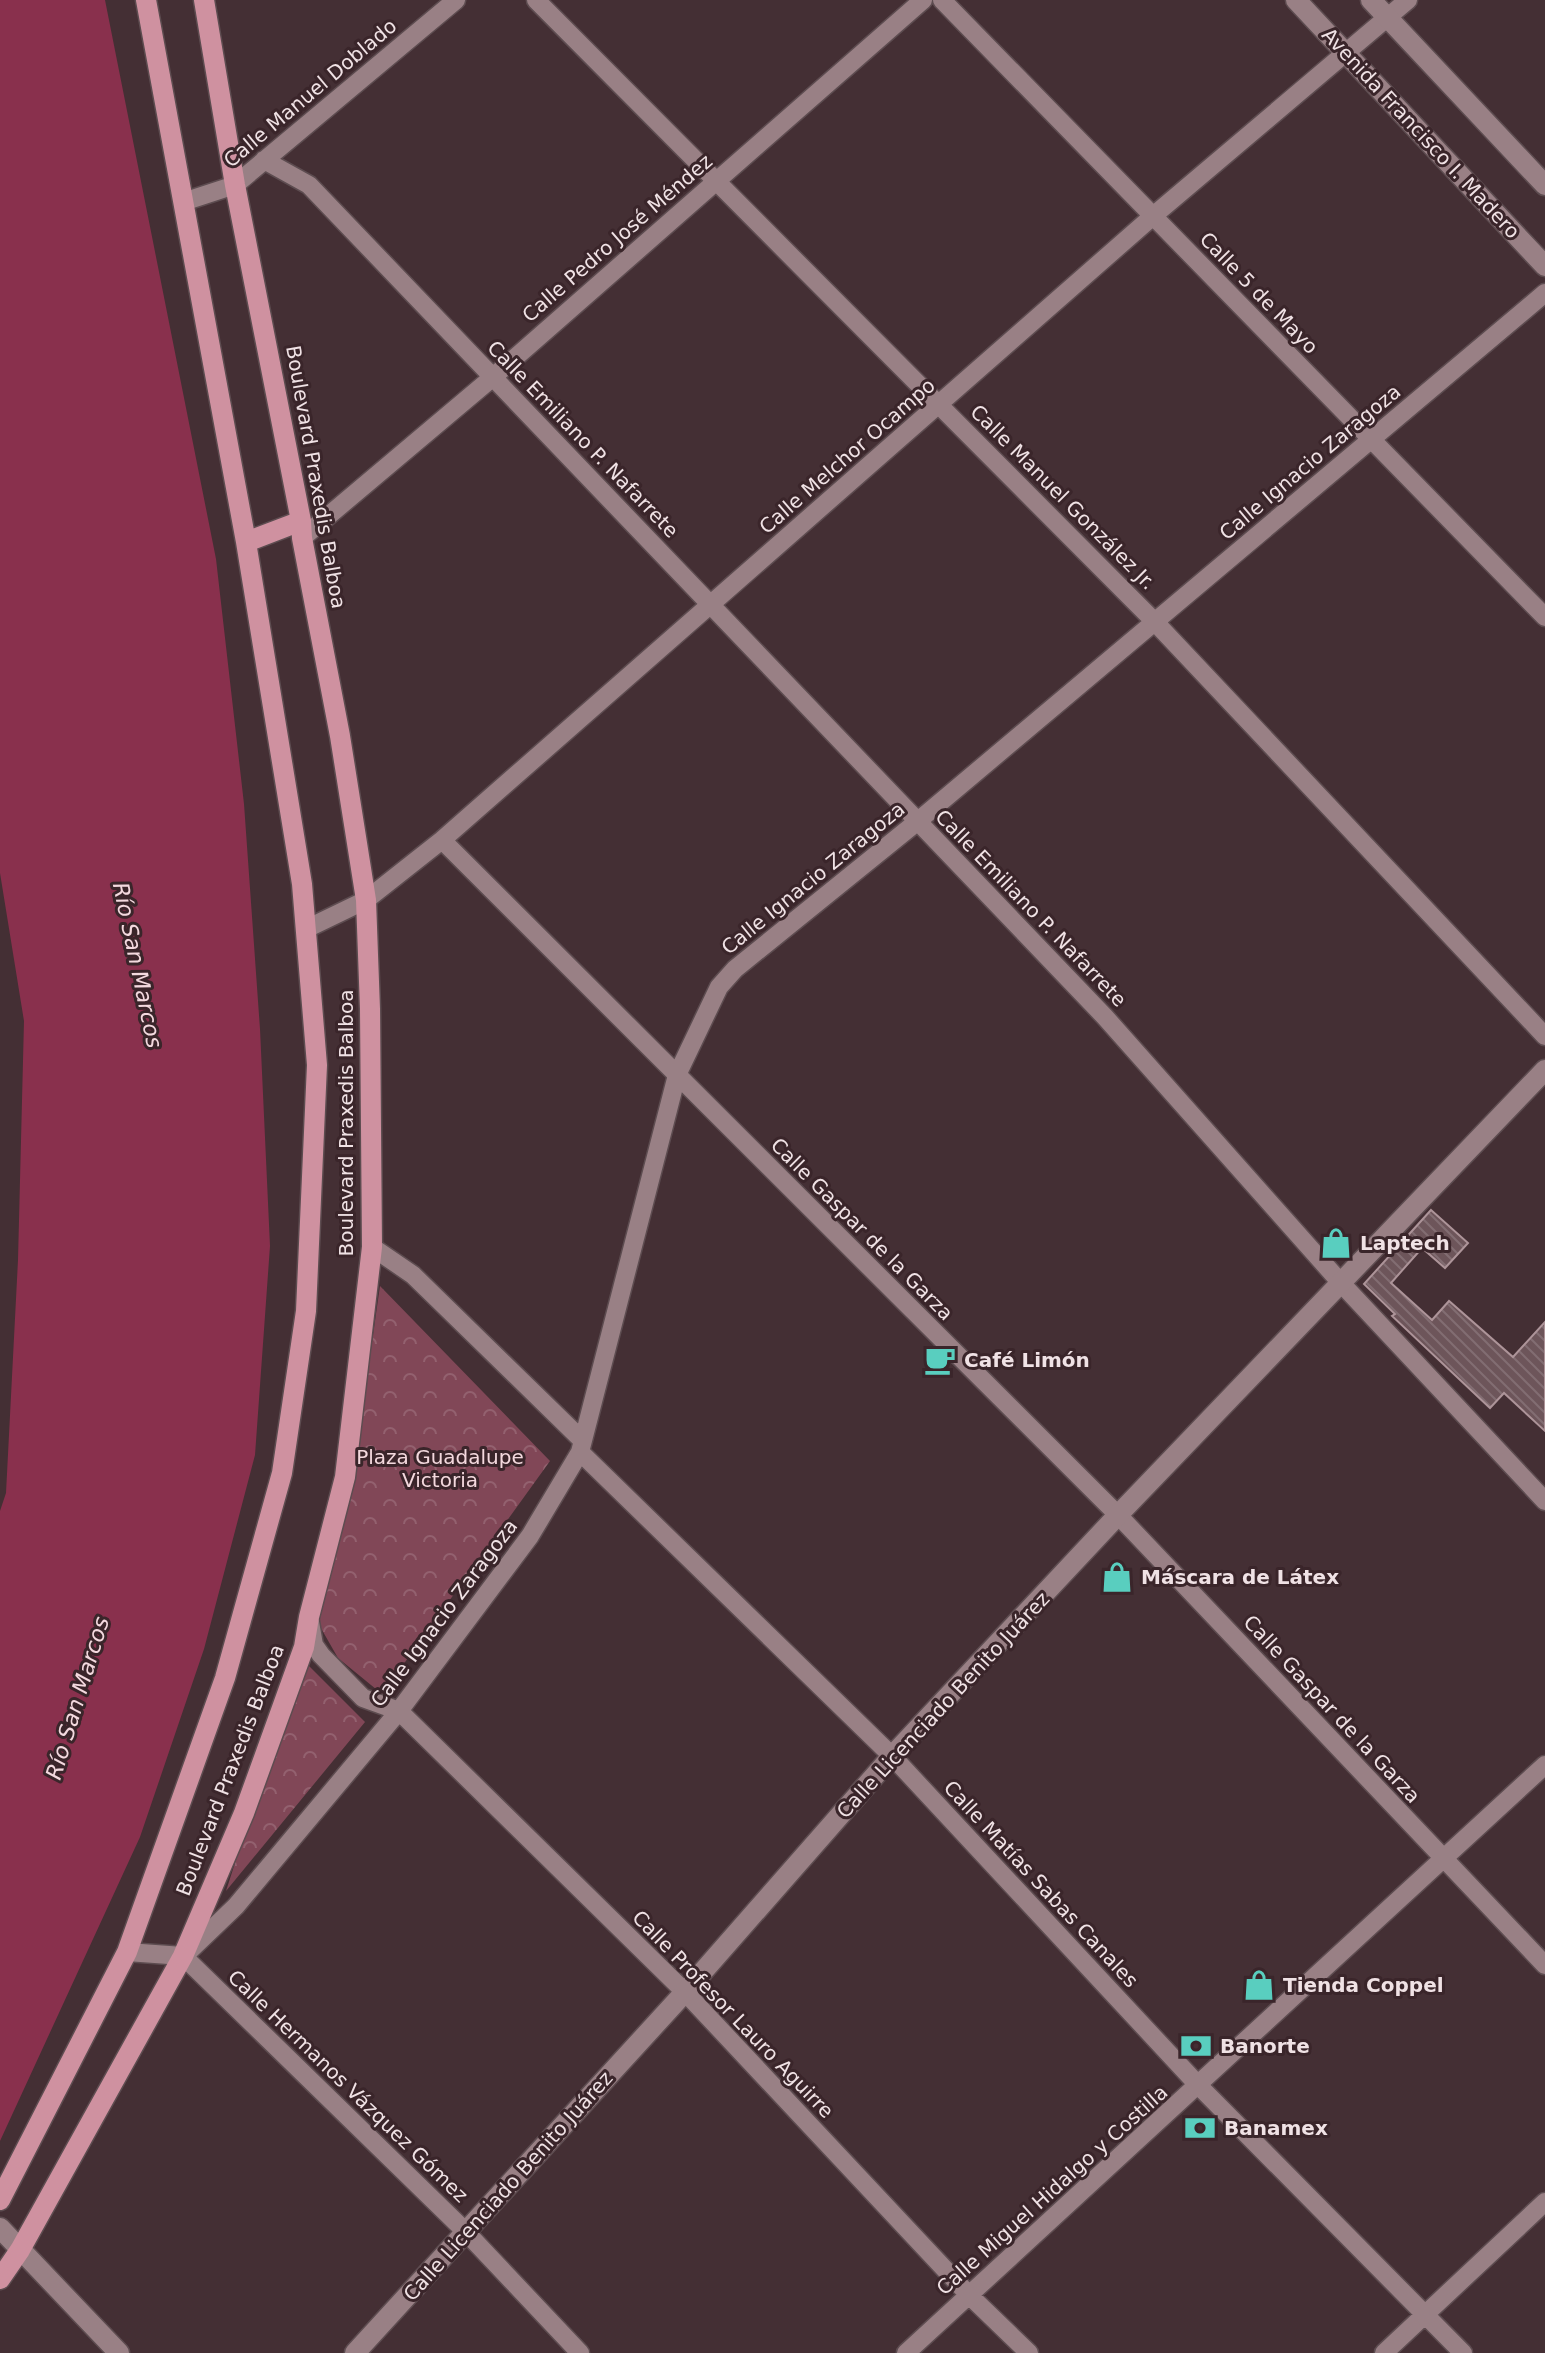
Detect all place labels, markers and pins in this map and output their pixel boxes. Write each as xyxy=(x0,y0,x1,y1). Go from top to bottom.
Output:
shop icon: Laptech xyxy=(1319,1226,1353,1260)
place label: Laptech xyxy=(1360,1231,1450,1255)
cafe icon: Café Limón xyxy=(923,1343,957,1377)
place label: Café Limón xyxy=(964,1348,1090,1372)
shop icon: Máscara de Látex xyxy=(1100,1560,1134,1594)
place label: Máscara de Látex xyxy=(1141,1565,1339,1589)
shop icon: Tienda Coppel xyxy=(1242,1968,1276,2002)
place label: Tienda Coppel xyxy=(1283,1973,1444,1997)
bank icon: Banorte xyxy=(1179,2029,1213,2063)
place label: Banorte xyxy=(1220,2034,1310,2058)
bank icon: Banamex xyxy=(1183,2111,1217,2145)
place label: Banamex xyxy=(1224,2116,1328,2140)

